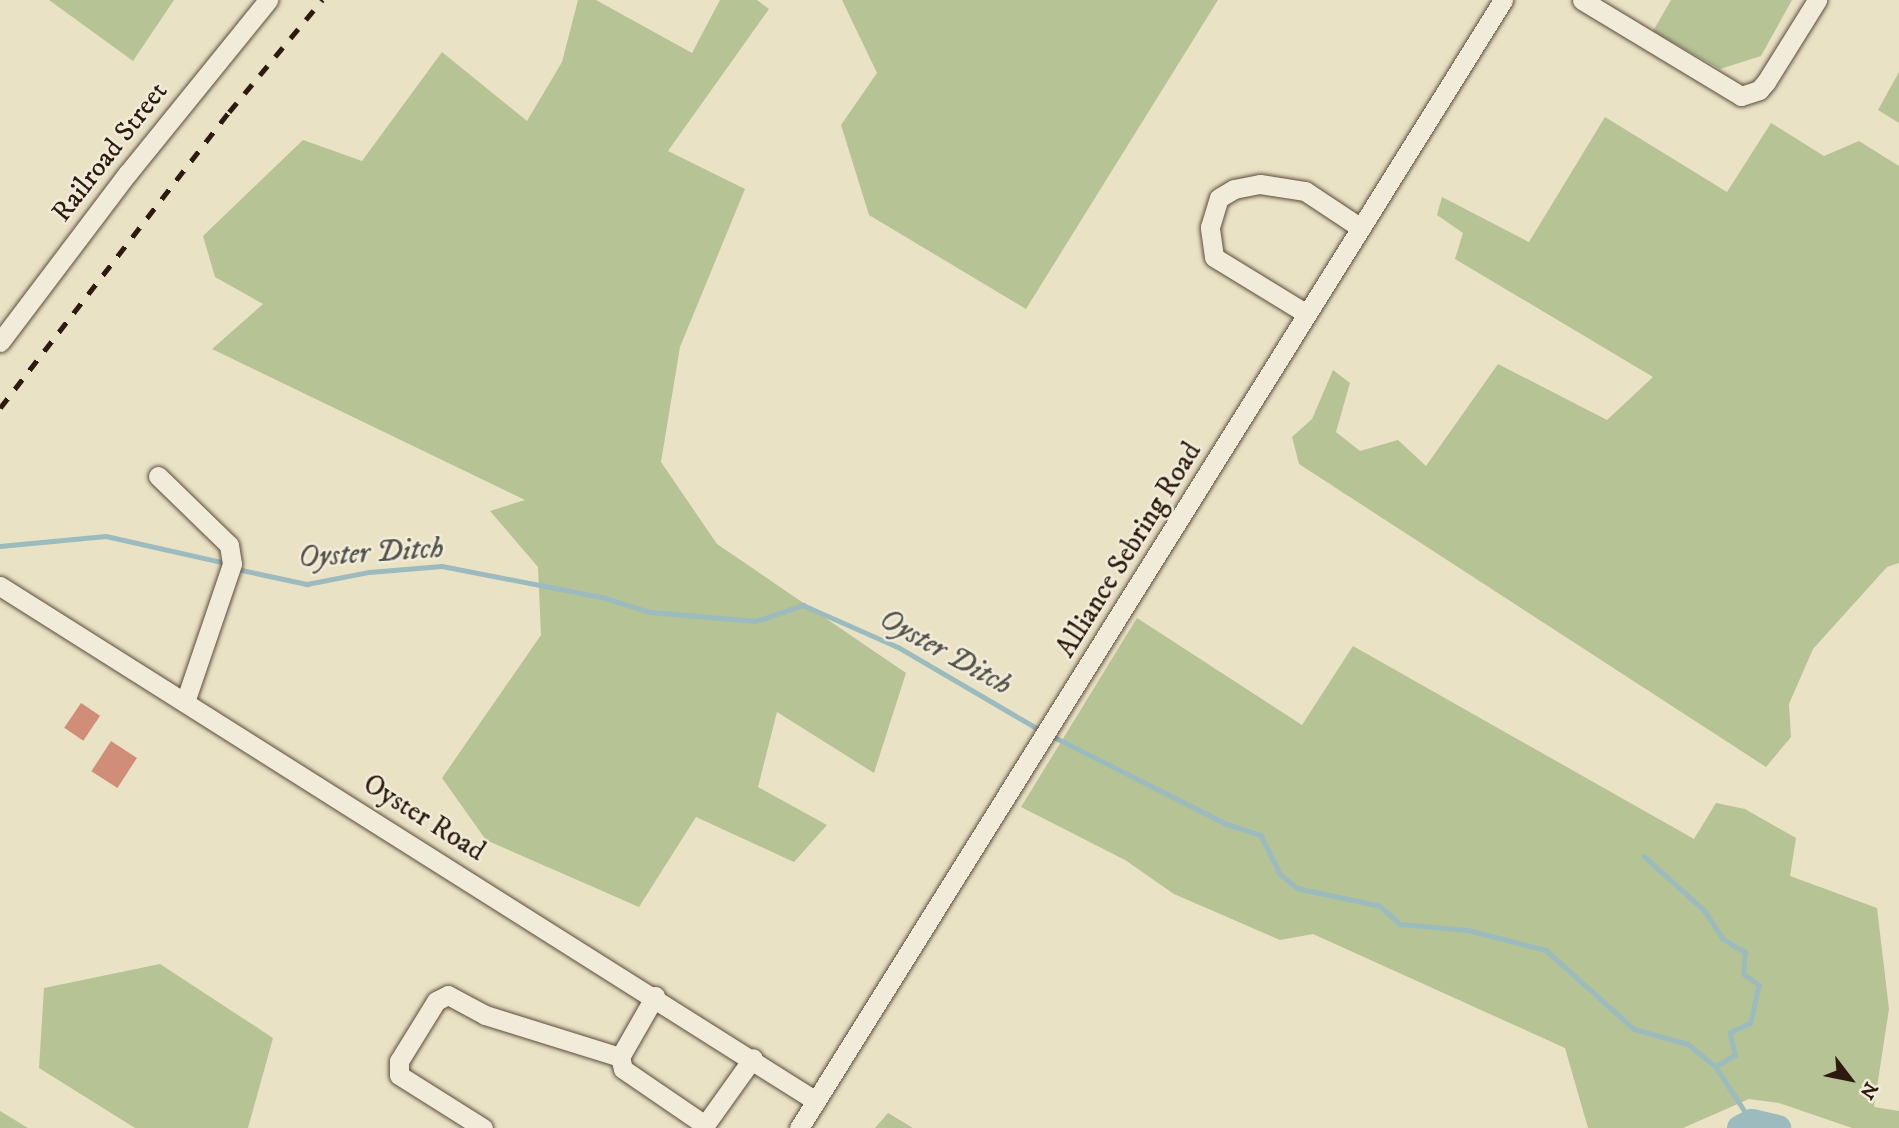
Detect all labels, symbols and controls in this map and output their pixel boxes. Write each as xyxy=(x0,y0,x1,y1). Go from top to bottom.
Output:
street label: Railroad Street xyxy=(45,75,175,229)
street label: Alliance Sebring Road xyxy=(1049,436,1209,664)
water label: Oyster Ditch xyxy=(297,531,445,577)
water label: Oyster Ditch xyxy=(873,602,1017,704)
street label: Oyster Road xyxy=(357,767,491,869)
north arrow xyxy=(1815,1044,1885,1114)
text: N xyxy=(1854,1078,1882,1103)

